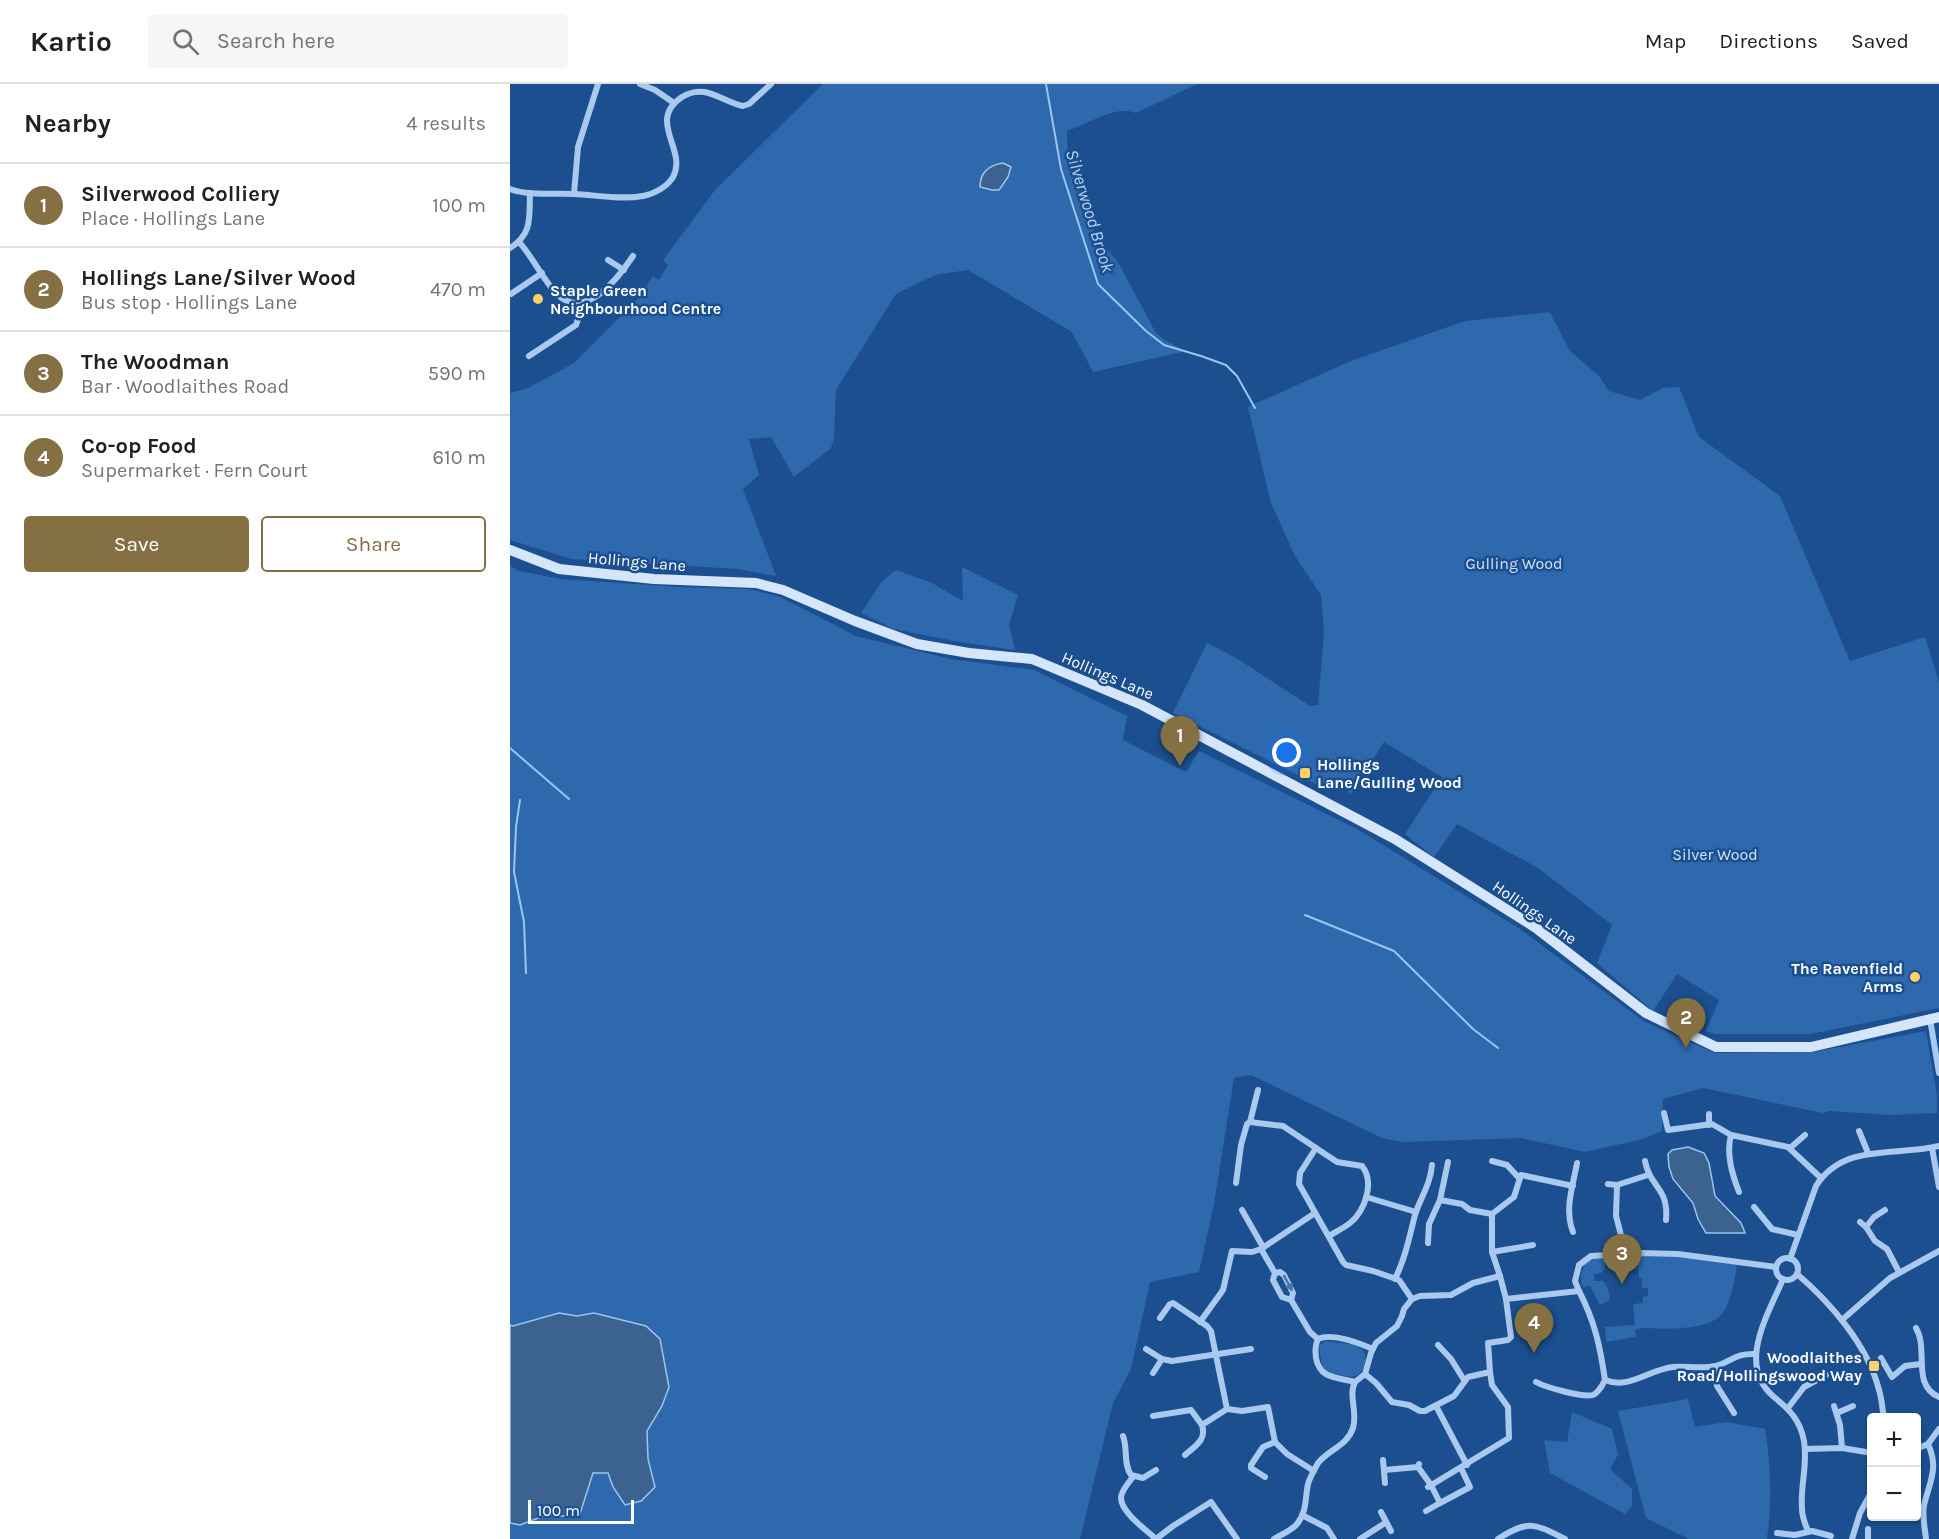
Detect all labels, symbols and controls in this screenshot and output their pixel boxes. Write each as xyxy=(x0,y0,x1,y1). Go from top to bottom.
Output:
search box xyxy=(148,14,568,68)
text: Kartio xyxy=(30,25,112,58)
icon: search xyxy=(169,25,202,58)
text: Search here xyxy=(217,28,335,54)
text: Map xyxy=(1645,29,1686,53)
text: Directions xyxy=(1719,29,1818,53)
text: Saved xyxy=(1851,29,1909,53)
text: Nearby xyxy=(24,108,111,139)
text: 4 results xyxy=(406,112,486,135)
water label: Silverwood Brook xyxy=(1061,147,1119,276)
text: Silverwood Colliery xyxy=(81,181,280,207)
text: 1 xyxy=(40,194,47,217)
text: 100 m xyxy=(432,194,486,217)
text: Place · Hollings Lane xyxy=(81,207,265,230)
text: Hollings Lane/Silver Wood xyxy=(81,265,356,291)
text: 2 xyxy=(37,278,50,301)
text: 470 m xyxy=(430,278,486,301)
place label: Staple Green Neighbourhood Centre xyxy=(550,281,721,318)
text: Bus stop · Hollings Lane xyxy=(81,291,297,314)
marker: Staple Green Neighbourhood Centre xyxy=(531,292,545,306)
text: The Woodman xyxy=(81,349,229,375)
text: 3 xyxy=(37,362,50,385)
text: 590 m xyxy=(428,362,486,385)
text: Bar · Woodlaithes Road xyxy=(81,375,289,398)
text: Co-op Food xyxy=(81,433,197,459)
text: 4 xyxy=(38,446,49,469)
text: 610 m xyxy=(433,446,486,469)
text: Supermarket · Fern Court xyxy=(81,459,308,482)
button: Save xyxy=(24,516,249,572)
button: Share xyxy=(261,516,486,572)
street label: Hollings Lane xyxy=(587,548,687,575)
park label: Gulling Wood xyxy=(1466,554,1562,573)
street label: Hollings Lane xyxy=(1059,648,1157,703)
pin: 1 xyxy=(1160,716,1200,766)
your location xyxy=(1272,738,1301,767)
place label: Hollings Lane/Gulling Wood xyxy=(1317,755,1462,792)
marker: Hollings Lane/Gulling Wood xyxy=(1298,766,1312,780)
park label: Silver Wood xyxy=(1672,845,1758,864)
street label: Hollings Lane xyxy=(1489,876,1580,948)
place label: The Ravenfield Arms xyxy=(1791,959,1903,996)
marker: The Ravenfield Arms xyxy=(1908,970,1922,984)
pin: 2 xyxy=(1666,998,1706,1048)
pin: 3 xyxy=(1602,1234,1642,1284)
one-way arrow xyxy=(1283,1275,1293,1292)
pin: 4 xyxy=(1514,1304,1554,1353)
place label: Woodlaithes Road/Hollingswood Way xyxy=(1677,1348,1862,1385)
marker: Woodlaithes Road/Hollingswood Way xyxy=(1867,1359,1881,1373)
map controls xyxy=(1867,1413,1921,1521)
button: + xyxy=(1867,1413,1921,1467)
button: − xyxy=(1867,1467,1921,1521)
scale bar xyxy=(528,1497,634,1524)
text: 100 m xyxy=(537,1501,580,1520)

